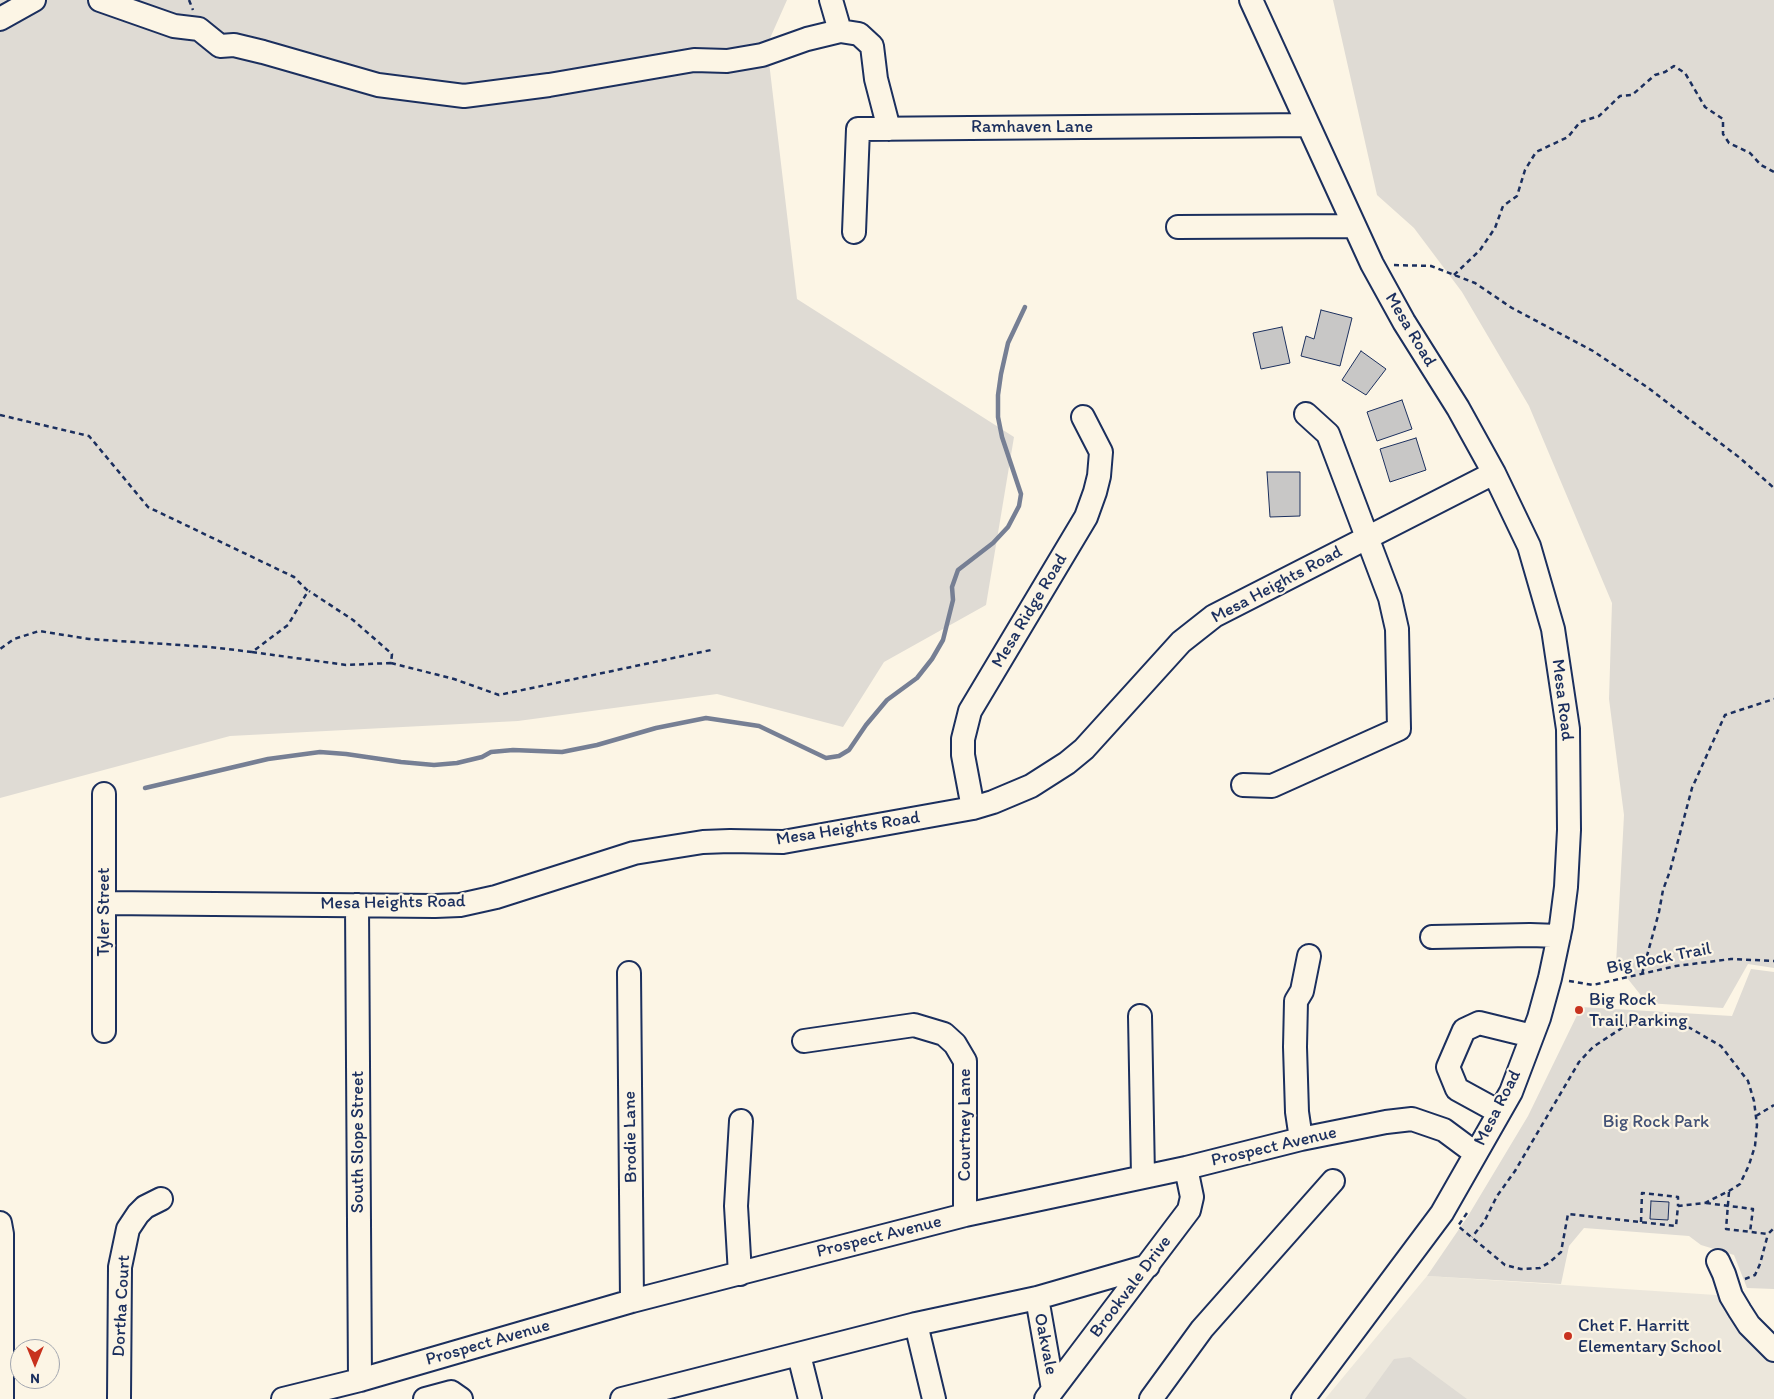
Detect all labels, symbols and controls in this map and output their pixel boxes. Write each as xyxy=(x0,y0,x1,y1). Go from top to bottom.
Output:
street label: Ramhaven Lane xyxy=(971,116,1093,138)
street label: Mesa Road xyxy=(1380,289,1440,371)
street label: Mesa Heights Road xyxy=(1208,541,1346,629)
street label: Mesa Ridge Road xyxy=(987,550,1073,672)
street label: Mesa Road xyxy=(1546,658,1578,742)
street label: Mesa Heights Road xyxy=(775,807,921,851)
street label: Tyler Street xyxy=(93,867,115,957)
street label: Mesa Heights Road xyxy=(320,891,466,915)
street label: Big Rock Trail xyxy=(1605,938,1713,980)
place label: Big Rock Trail Parking xyxy=(1589,989,1688,1032)
marker: Big Rock Trail Parking xyxy=(1573,1004,1585,1016)
street label: Mesa Road xyxy=(1470,1066,1526,1150)
street label: Courtney Lane xyxy=(954,1068,976,1182)
street label: South Slope Street xyxy=(347,1071,369,1213)
street label: Brodie Lane xyxy=(619,1091,643,1183)
park label: Big Rock Park xyxy=(1603,1111,1709,1133)
street label: Prospect Avenue xyxy=(1209,1122,1339,1172)
street label: Prospect Avenue xyxy=(814,1211,944,1263)
street label: Brookvale Drive xyxy=(1086,1232,1176,1342)
street label: Dortha Court xyxy=(109,1255,135,1357)
street label: Oakvale xyxy=(1028,1311,1062,1377)
street label: Prospect Avenue xyxy=(423,1315,553,1371)
place label: Chet F. Harritt Elementary School xyxy=(1578,1315,1722,1358)
marker: Chet F. Harritt Elementary School xyxy=(1562,1330,1574,1342)
north arrow xyxy=(10,1339,60,1389)
text: N xyxy=(30,1370,40,1387)

